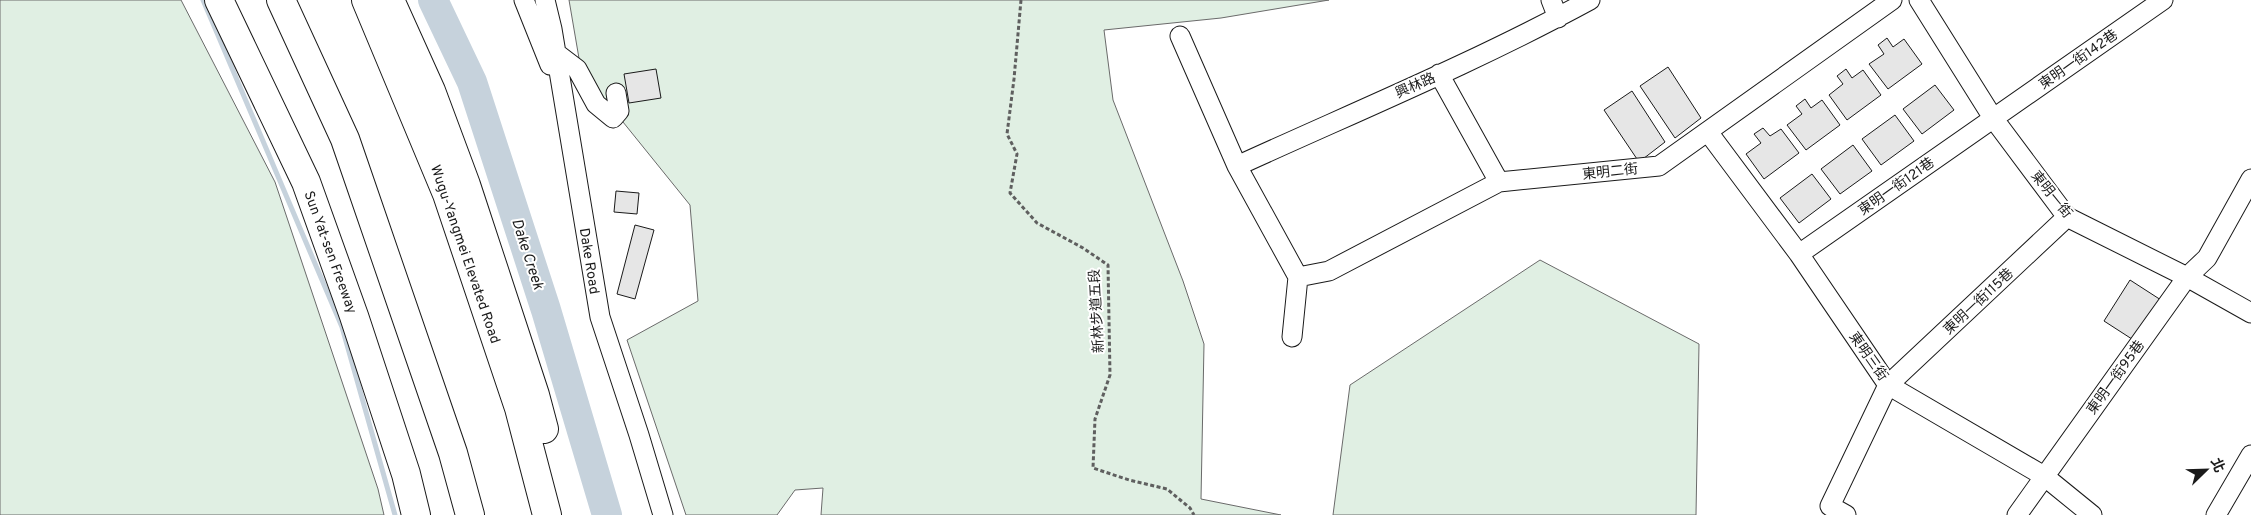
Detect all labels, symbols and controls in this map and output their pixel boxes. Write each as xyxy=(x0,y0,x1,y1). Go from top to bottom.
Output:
street label: 東明一街142巷 xyxy=(2036,27,2122,94)
street label: 興林路 xyxy=(1393,70,1438,103)
street label: 東明一街121巷 xyxy=(1856,155,1938,220)
street label: 東明二街 xyxy=(1581,161,1639,184)
street label: Wugu-Yangmei Elevated Road xyxy=(426,163,503,346)
street label: 東明一街 xyxy=(2027,168,2075,222)
street label: Sun Yat-sen Freeway xyxy=(299,189,360,316)
water label: Dake Creek xyxy=(506,217,547,293)
street label: Dake Road xyxy=(575,227,602,296)
street label: 東明一街115巷 xyxy=(1941,265,2017,339)
street label: 新林步道五段 xyxy=(1087,269,1108,353)
street label: 東明三街 xyxy=(1845,329,1891,385)
street label: 東明一街95巷 xyxy=(2084,338,2149,418)
north arrow xyxy=(2181,445,2231,495)
text: 北 xyxy=(2206,456,2227,475)

